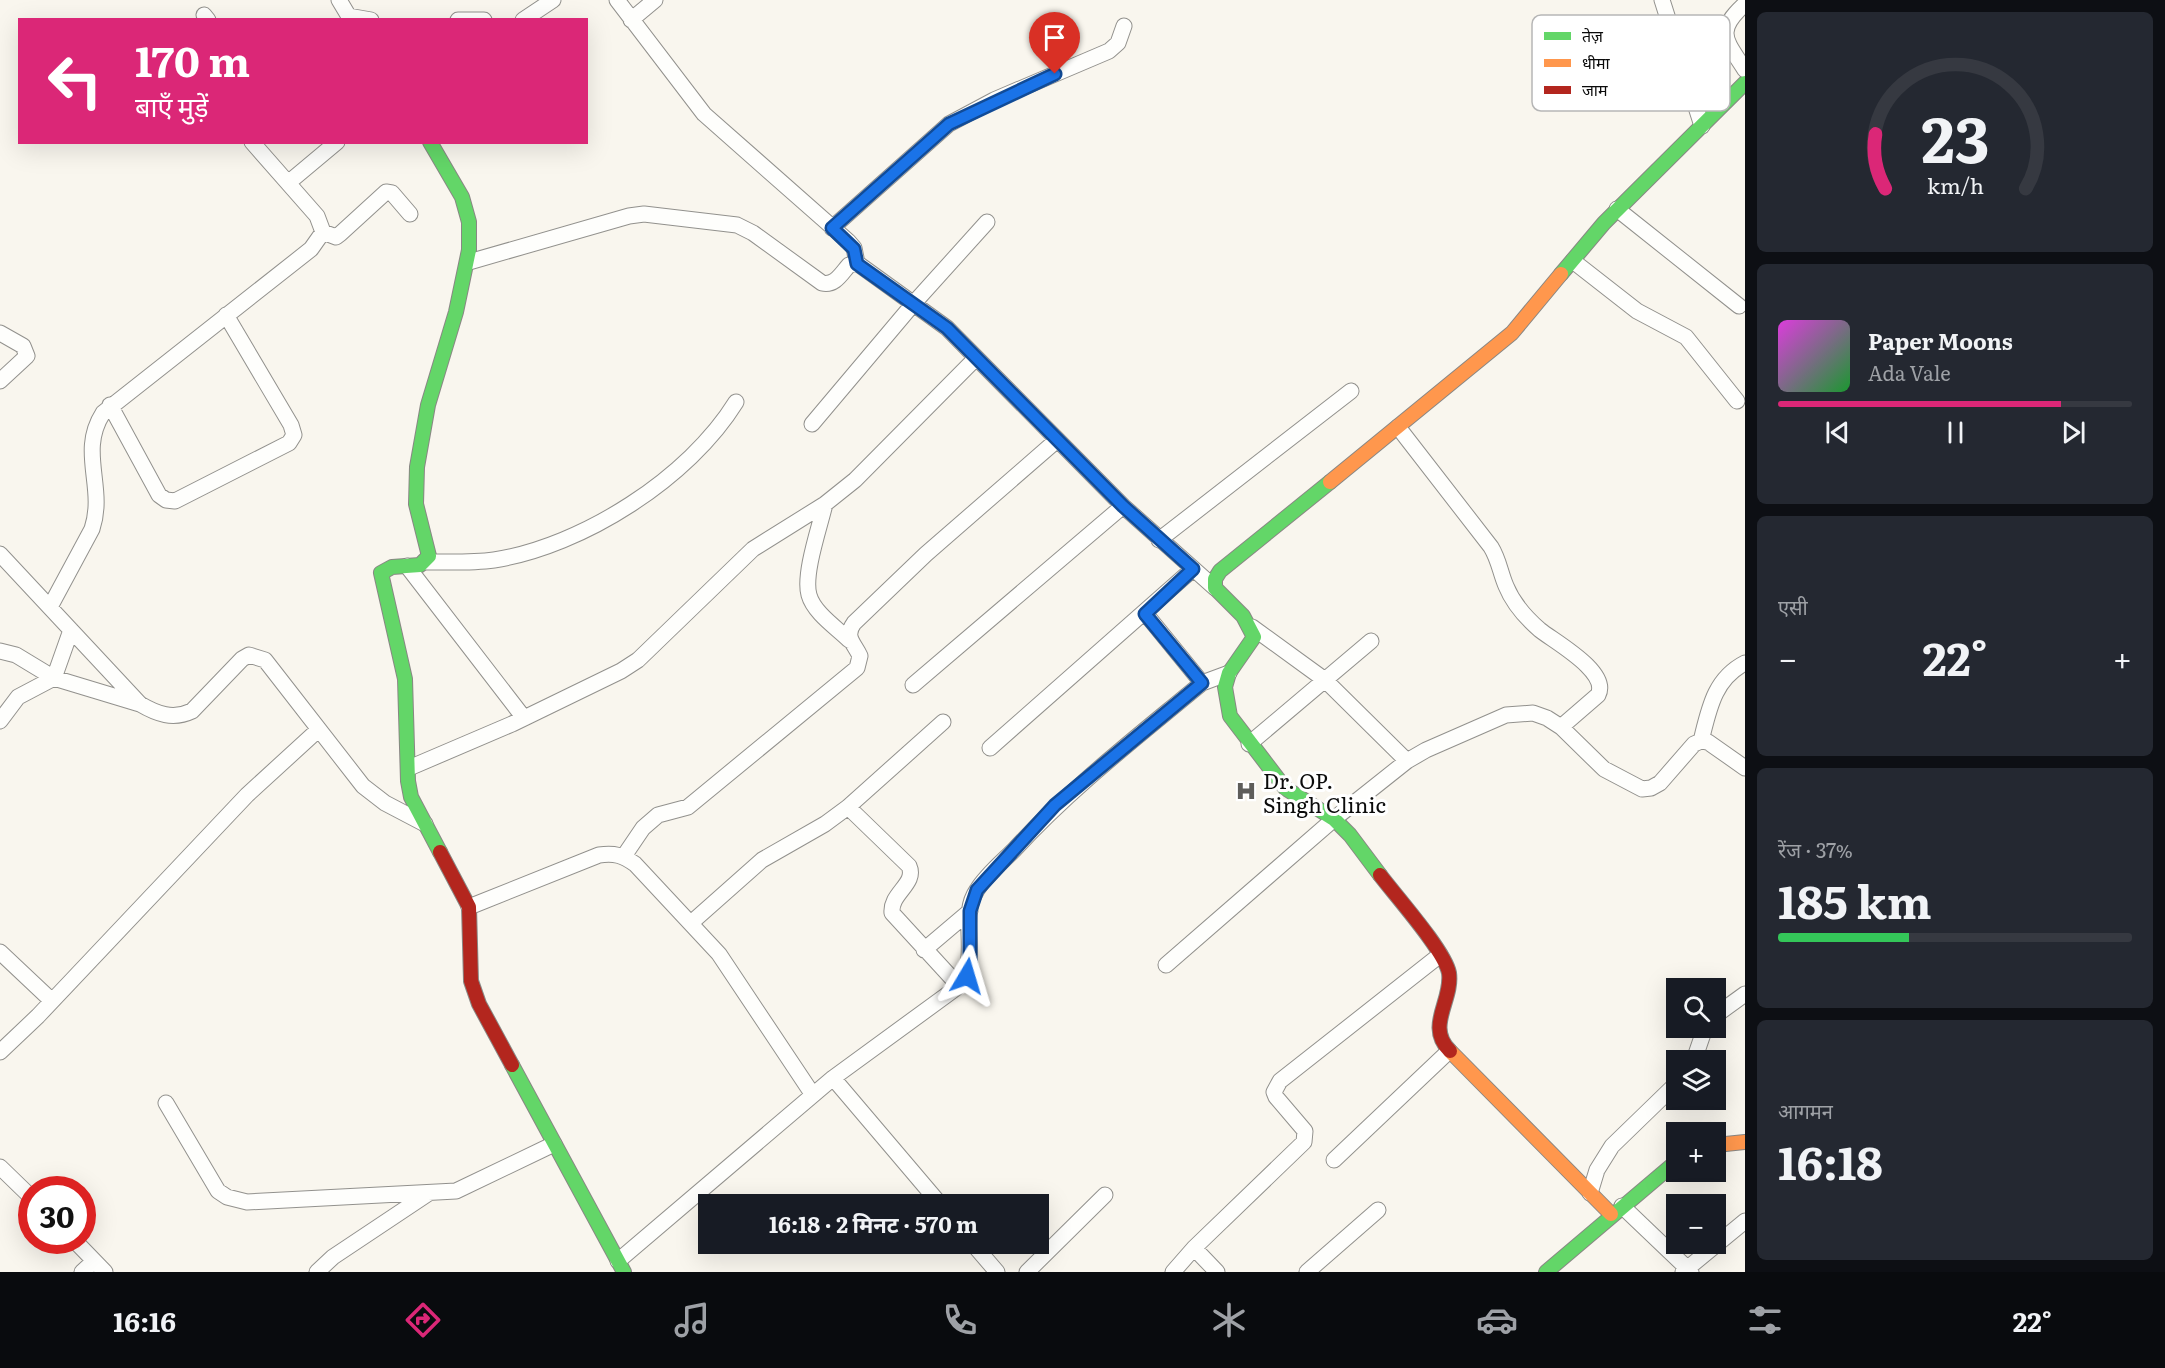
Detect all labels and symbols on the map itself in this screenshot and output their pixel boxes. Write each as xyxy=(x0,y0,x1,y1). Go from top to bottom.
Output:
pin xyxy=(1029,12,1080,74)
legend xyxy=(1532,15,1730,111)
text: तेज़ xyxy=(1582,23,1604,47)
text: धीमा xyxy=(1582,50,1611,74)
text: जाम xyxy=(1582,77,1608,101)
place label: Dr. OP. Singh Clinic xyxy=(1263,764,1386,819)
hospital icon: Dr. OP. Singh Clinic xyxy=(1234,779,1258,803)
position arrow xyxy=(935,944,999,1008)
speed limit sign: 30 xyxy=(18,1176,96,1254)

